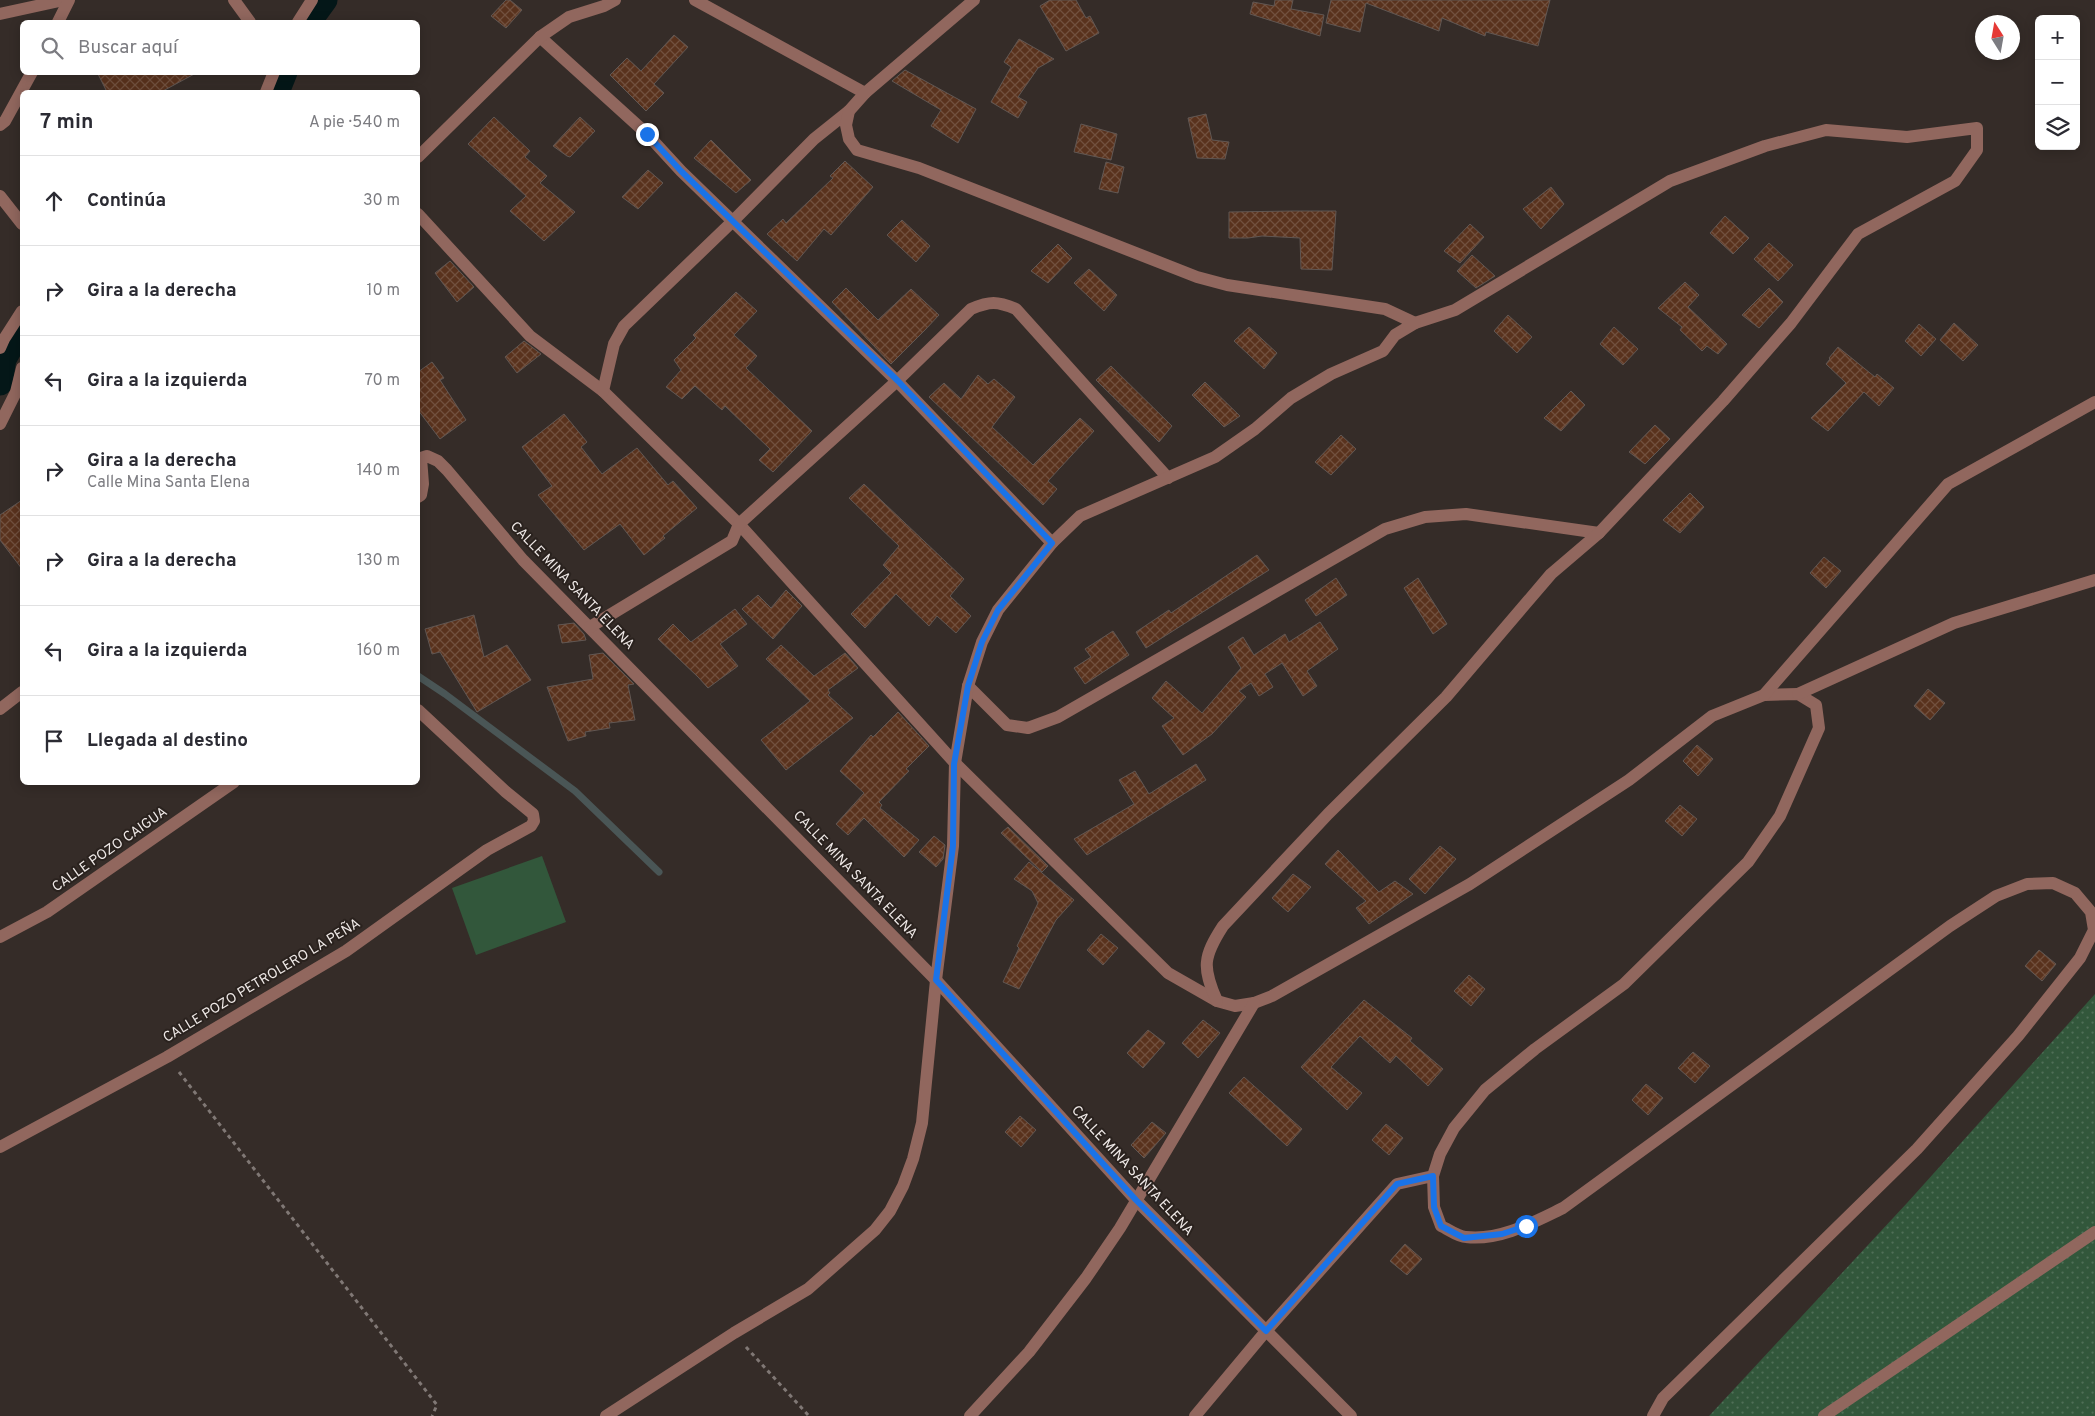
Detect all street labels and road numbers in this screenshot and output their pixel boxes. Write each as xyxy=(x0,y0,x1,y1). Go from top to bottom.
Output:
street label: CALLE MINA SANTA ELENA xyxy=(506,518,638,654)
street label: CALLE POZO CAIGUA xyxy=(49,804,171,896)
street label: CALLE MINA SANTA ELENA xyxy=(789,807,921,943)
street label: CALLE POZO PETROLERO LA PEÑA xyxy=(160,915,364,1047)
street label: CALLE MINA SANTA ELENA xyxy=(1067,1102,1197,1240)

